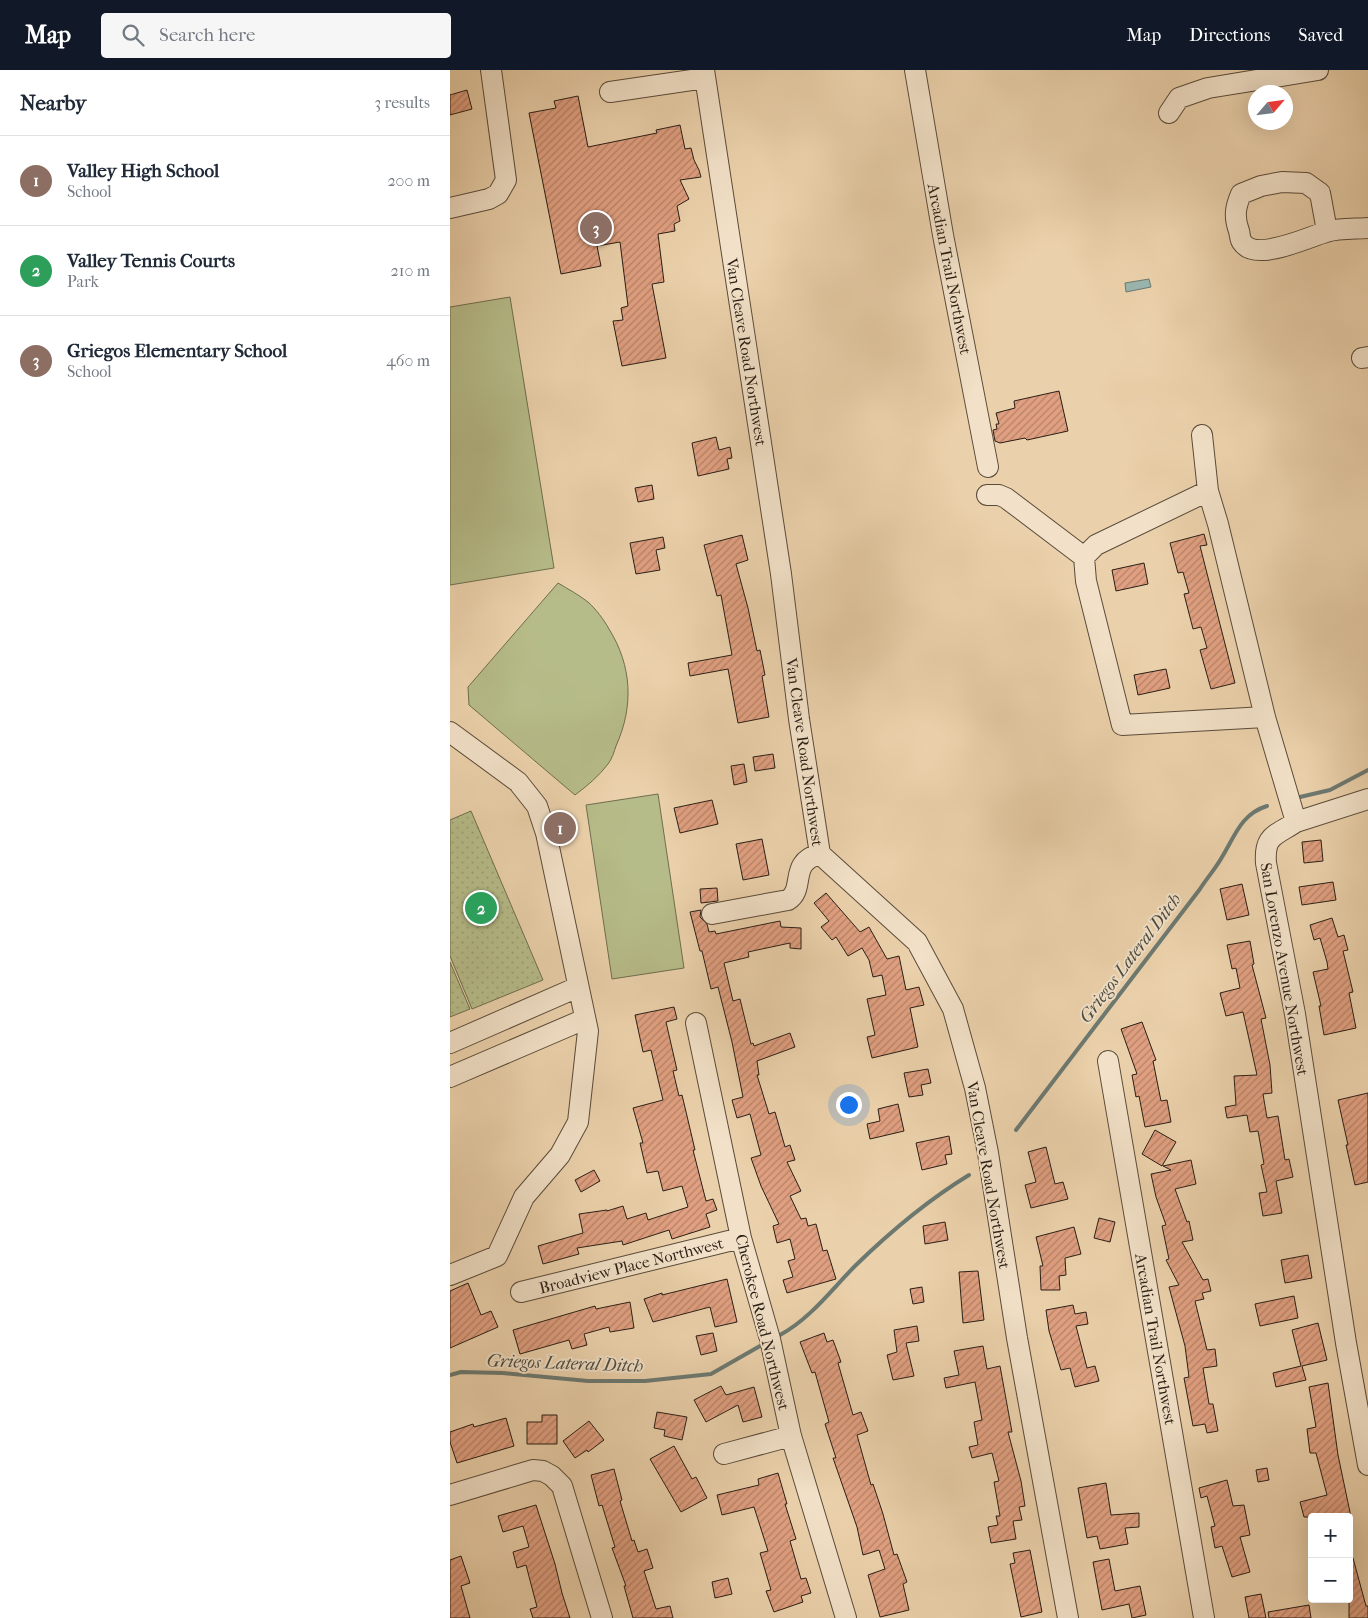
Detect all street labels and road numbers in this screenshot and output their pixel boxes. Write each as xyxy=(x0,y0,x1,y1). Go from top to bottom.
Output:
street label: Arcadian Trail Northwest xyxy=(923,181,975,357)
street label: Van Cleave Road Northwest xyxy=(722,256,771,448)
street label: Van Cleave Road Northwest xyxy=(782,656,827,848)
street label: San Lorenzo Avenue Northwest xyxy=(1256,861,1313,1077)
street label: Van Cleave Road Northwest xyxy=(962,1079,1014,1271)
street label: Cherokee Road Northwest xyxy=(731,1232,794,1412)
street label: Broadview Place Northwest xyxy=(537,1233,725,1298)
street label: Arcadian Trail Northwest xyxy=(1131,1251,1180,1427)

